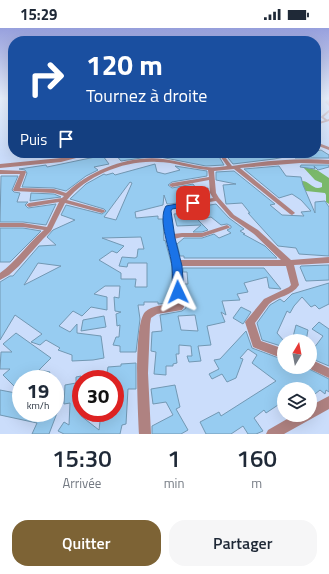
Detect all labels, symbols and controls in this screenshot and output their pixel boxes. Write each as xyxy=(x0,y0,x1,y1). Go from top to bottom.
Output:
text: 15:29 xyxy=(20,3,57,26)
text: 120 m xyxy=(86,43,163,86)
icon: right xyxy=(20,52,72,104)
text: Tournez à droite xyxy=(86,82,207,109)
text: Puis xyxy=(20,128,47,151)
icon: arrive xyxy=(55,128,77,150)
pin xyxy=(176,186,210,220)
icon: arrive xyxy=(182,192,204,214)
position arrow xyxy=(157,271,199,313)
north arrow xyxy=(277,334,317,374)
map controls xyxy=(277,334,317,422)
speed limit sign: 30 xyxy=(72,370,124,422)
text: 19 xyxy=(27,375,49,406)
button: layers xyxy=(277,382,317,422)
text: km/h xyxy=(27,398,49,413)
text: 15:30 xyxy=(52,440,112,476)
text: 1 xyxy=(167,440,181,476)
text: 160 xyxy=(237,440,277,476)
text: Arrivée xyxy=(62,473,101,493)
text: min xyxy=(164,473,184,493)
text: m xyxy=(251,473,262,493)
button: Quitter xyxy=(12,520,161,566)
button: Partager xyxy=(169,520,317,566)

